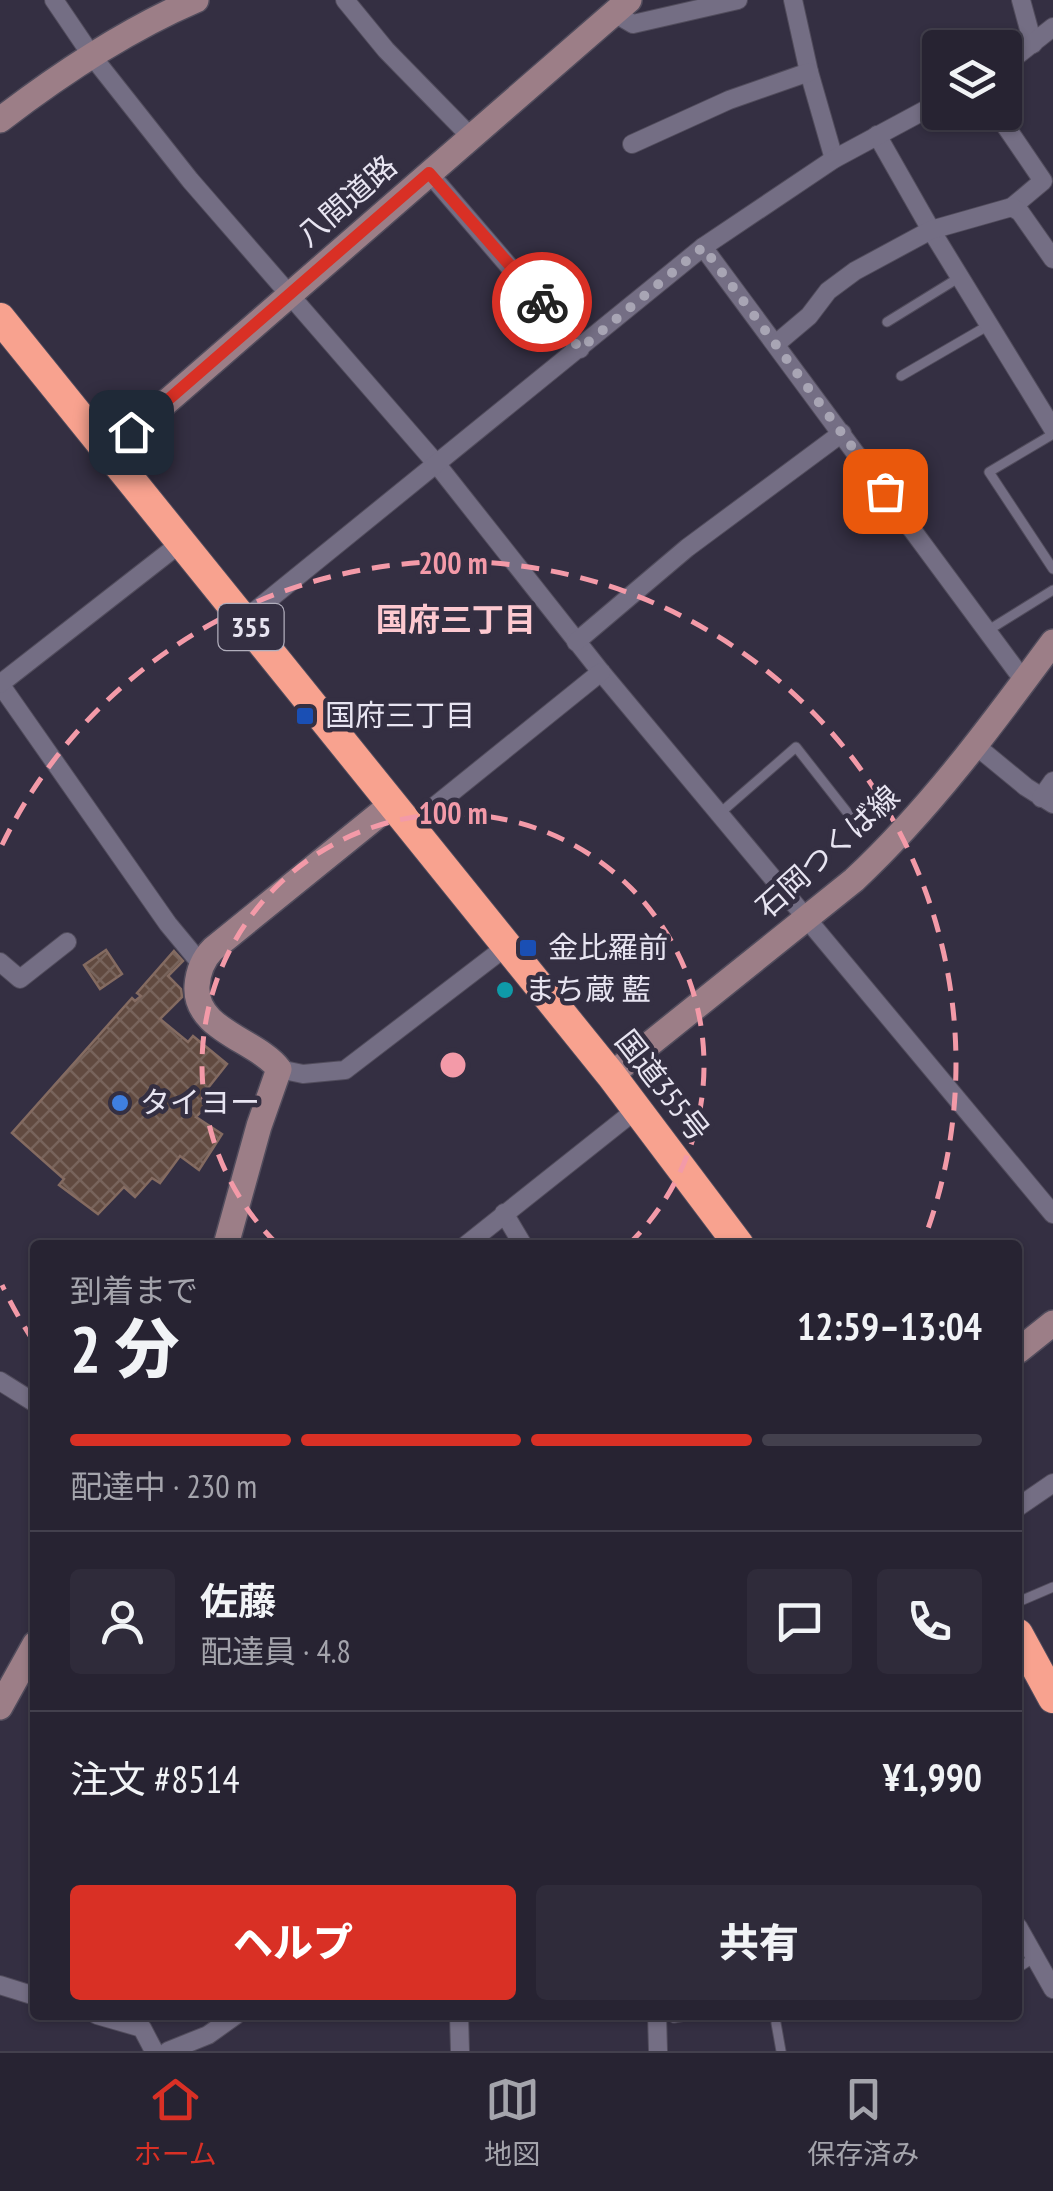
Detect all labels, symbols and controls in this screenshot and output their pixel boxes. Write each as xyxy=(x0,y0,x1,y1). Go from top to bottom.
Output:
map controls xyxy=(922,30,1022,130)
button: layers xyxy=(922,30,1022,130)
street label: 八間道路 xyxy=(288,146,404,254)
courier xyxy=(492,252,592,352)
icon: bike xyxy=(515,275,570,330)
pin xyxy=(89,390,174,475)
icon: home xyxy=(104,405,159,460)
pin xyxy=(843,449,928,534)
icon: bag xyxy=(858,464,913,519)
text: 200 m xyxy=(418,543,488,582)
district label: 国府三丁目 xyxy=(376,598,536,640)
road number: 355 xyxy=(218,604,284,650)
place label: 国府三丁目 xyxy=(325,695,475,734)
marker: 国府三丁目 xyxy=(294,705,316,727)
street label: 石岡つくば線 xyxy=(747,776,907,926)
text: 100 m xyxy=(418,793,488,832)
place label: 金比羅前 xyxy=(548,927,668,966)
marker: 金比羅前 xyxy=(517,937,539,959)
place label: まち蔵 藍 xyxy=(525,969,651,1008)
marker: まち蔵 藍 xyxy=(494,979,516,1001)
street label: 国道355号 xyxy=(608,1022,719,1148)
centre of rings xyxy=(435,1047,471,1083)
place label: タイヨー xyxy=(140,1082,260,1121)
marker: タイヨー xyxy=(109,1092,131,1114)
text: 到着まで xyxy=(70,1269,198,1311)
text: 12:59–13:04 xyxy=(797,1301,982,1350)
text: 2 分 xyxy=(70,1306,179,1390)
text: 配達中 · 230 m xyxy=(70,1465,257,1507)
button: person xyxy=(70,1569,175,1674)
button: chat xyxy=(747,1569,852,1674)
button: phone xyxy=(877,1569,982,1674)
text: 佐藤 xyxy=(200,1576,276,1625)
text: 配達員 · 4.8 xyxy=(200,1630,351,1672)
text: ¥1,990 xyxy=(883,1752,982,1801)
text: 注文 #8514 xyxy=(70,1754,240,1803)
button: ヘルプ xyxy=(70,1885,516,2000)
button: 共有 xyxy=(536,1885,982,2000)
tab: ホーム xyxy=(134,2072,217,2172)
tab: 地図 xyxy=(484,2072,540,2172)
tab: 保存済み xyxy=(807,2072,919,2172)

